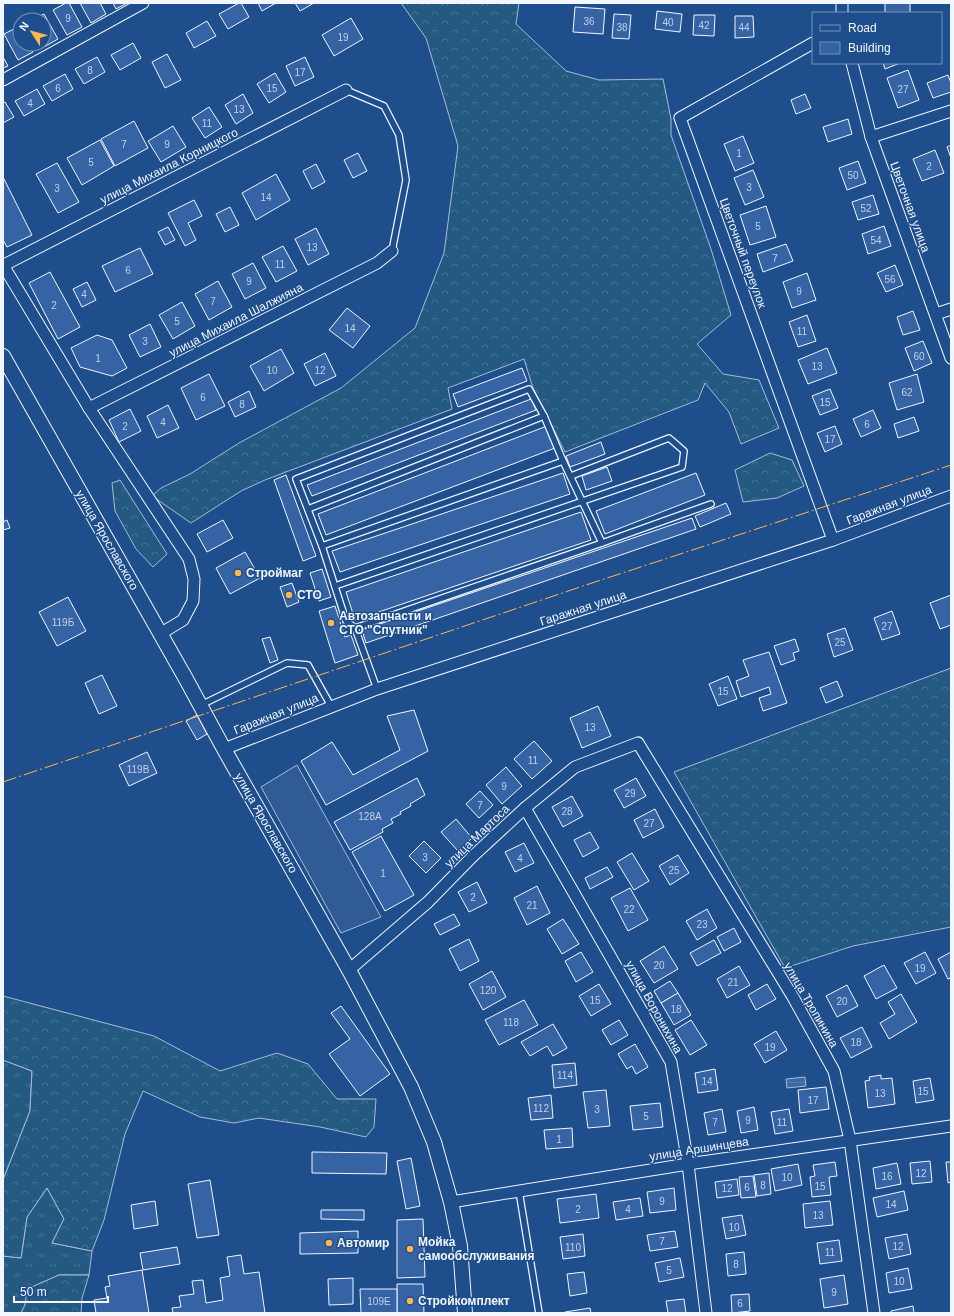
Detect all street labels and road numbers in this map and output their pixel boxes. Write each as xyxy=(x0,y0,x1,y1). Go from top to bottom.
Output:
street label: улица Михаила Корницкого xyxy=(98,125,240,207)
street label: Цветочная улица xyxy=(887,160,933,255)
street label: Цветочный переулок xyxy=(717,196,770,311)
street label: улица Михаила Шалжияна xyxy=(167,280,306,360)
street label: Гаражная улица xyxy=(844,482,934,528)
street label: улица Ярославского xyxy=(73,488,141,593)
street label: Гаражная улица xyxy=(538,587,628,629)
street label: Гаражная улица xyxy=(232,691,321,737)
street label: улица Ярославского xyxy=(232,771,300,876)
street label: улица Мартоса xyxy=(442,801,512,870)
street label: улица Воронихина xyxy=(623,958,685,1056)
street label: улица Тропинина xyxy=(781,960,841,1050)
street label: улица Аршинцева xyxy=(648,1134,750,1164)

